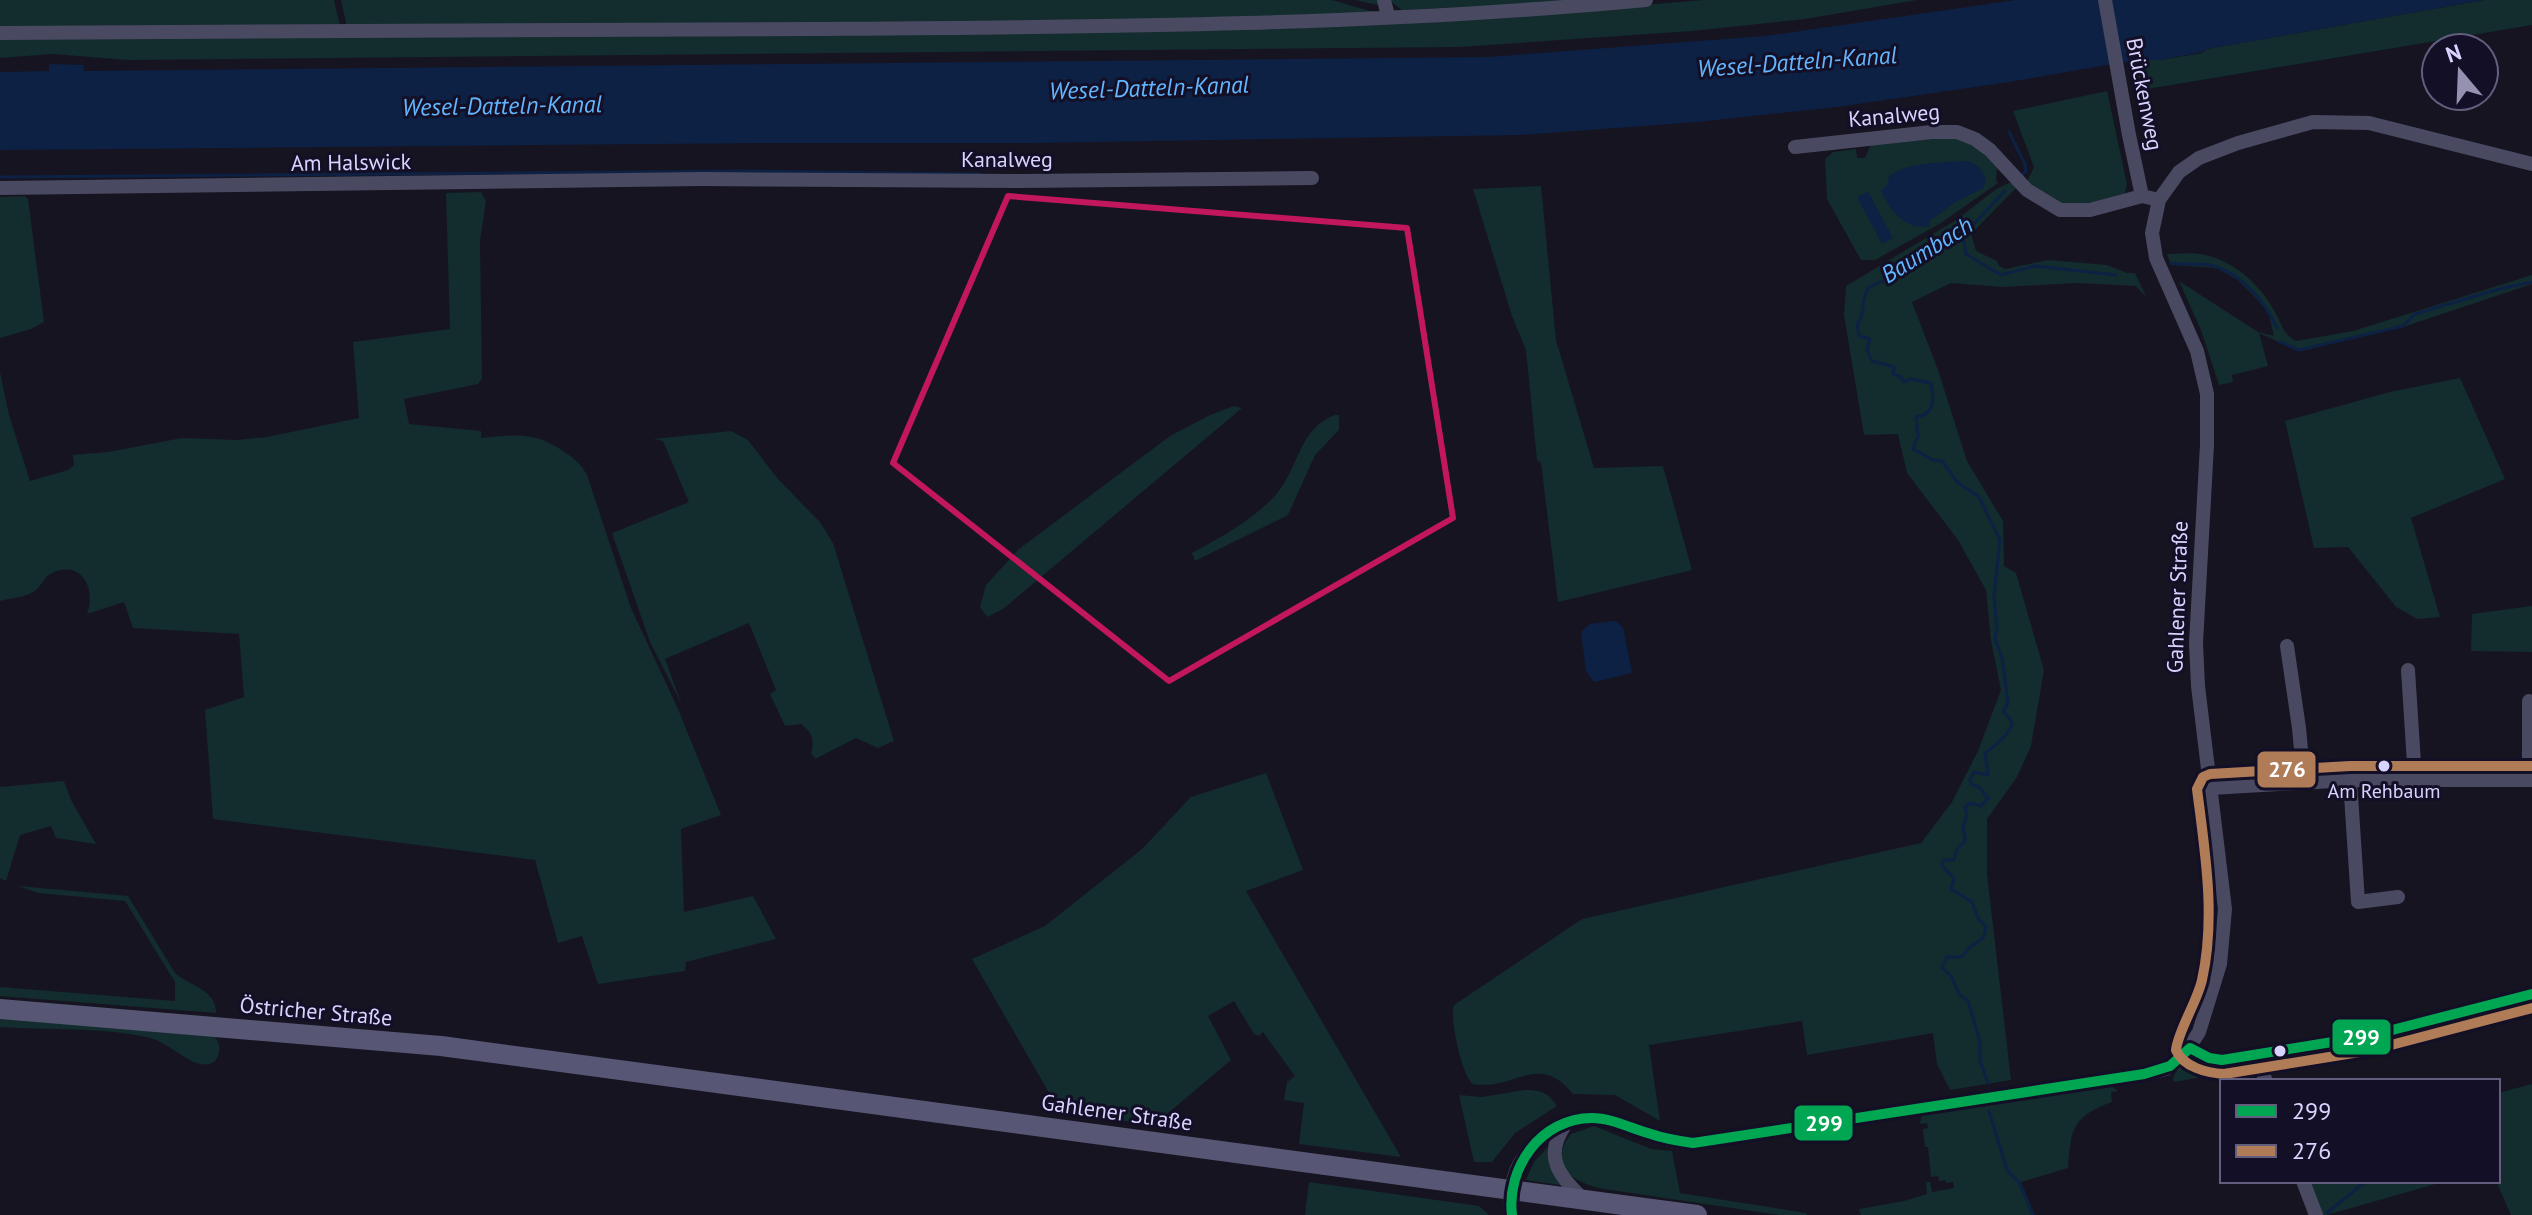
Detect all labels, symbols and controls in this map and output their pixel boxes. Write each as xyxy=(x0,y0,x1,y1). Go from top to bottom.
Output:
north arrow xyxy=(2420,32,2500,112)
street label: Brückenweg xyxy=(2120,35,2170,153)
text: N xyxy=(2442,37,2465,69)
water label: Wesel-Datteln-Kanal xyxy=(1696,39,1898,84)
water label: Wesel-Datteln-Kanal xyxy=(1048,68,1250,106)
water label: Wesel-Datteln-Kanal xyxy=(402,88,603,123)
street label: Kanalweg xyxy=(1847,97,1941,133)
street label: Kanalweg xyxy=(961,145,1053,173)
street label: Am Halswick xyxy=(290,147,412,177)
water label: Baumbach xyxy=(1875,209,1978,290)
street label: Gahlener Straße xyxy=(2160,520,2194,674)
line badge: 276 xyxy=(2256,750,2317,789)
text: 276 xyxy=(2268,755,2306,783)
marker: Am Rehbaum xyxy=(2376,758,2392,774)
place label: Am Rehbaum xyxy=(2327,778,2441,804)
street label: Östricher Straße xyxy=(238,990,394,1032)
line badge: 299 xyxy=(2331,1018,2392,1056)
text: 299 xyxy=(2342,1023,2380,1051)
unlabelled marker xyxy=(2272,1043,2288,1059)
legend xyxy=(2220,1079,2500,1183)
street label: Gahlener Straße xyxy=(1040,1088,1194,1136)
text: 299 xyxy=(2292,1095,2331,1126)
line badge: 299 xyxy=(1793,1104,1854,1142)
text: 299 xyxy=(1805,1109,1843,1137)
text: 276 xyxy=(2292,1135,2331,1166)

